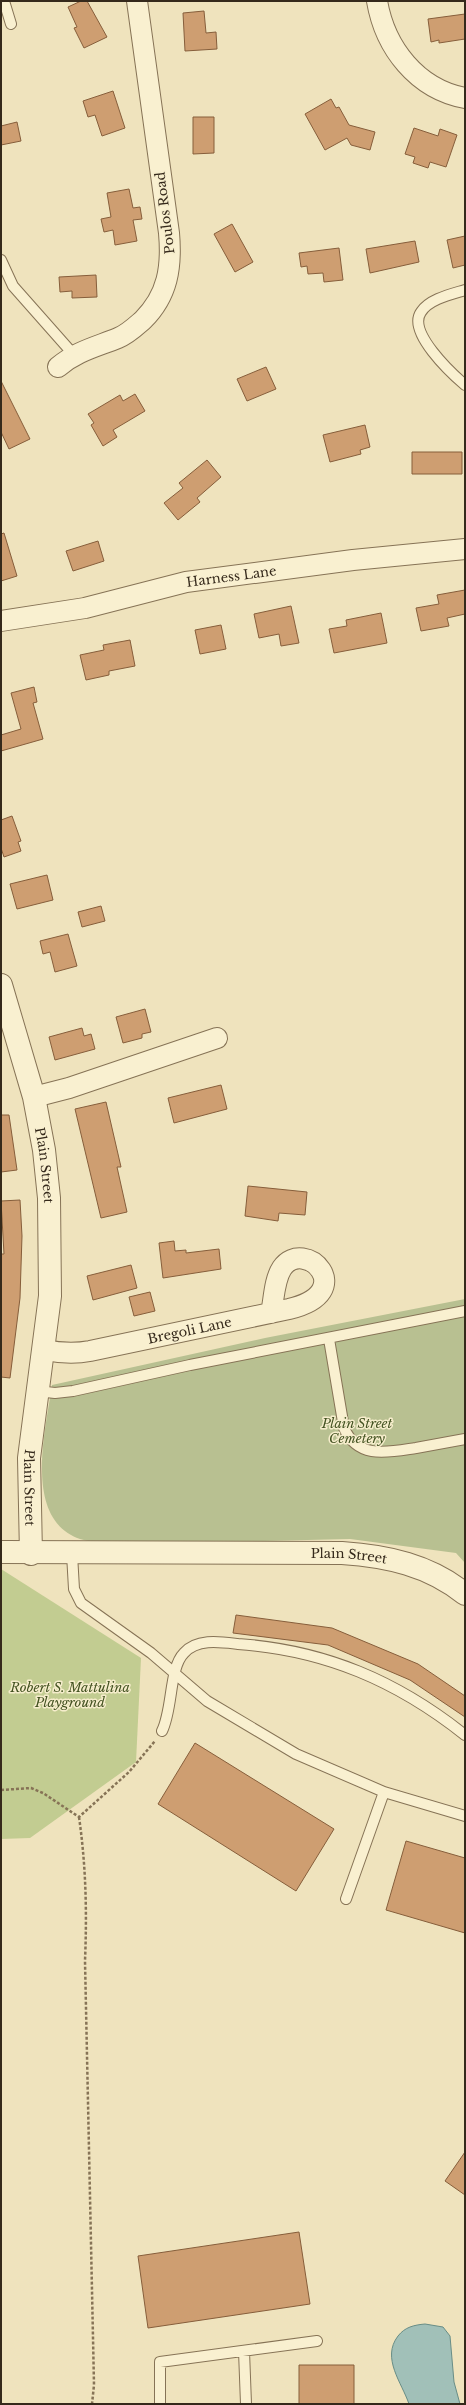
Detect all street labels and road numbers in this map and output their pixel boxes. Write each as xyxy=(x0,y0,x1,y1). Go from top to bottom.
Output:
street label: Poulos Road xyxy=(151,171,178,255)
street label: Harness Lane xyxy=(185,562,277,590)
street label: Plain Street xyxy=(31,1126,58,1204)
street label: Bregoli Lane xyxy=(146,1313,233,1347)
street label: Plain Street xyxy=(21,1448,39,1526)
street label: Plain Street xyxy=(311,1544,389,1567)

